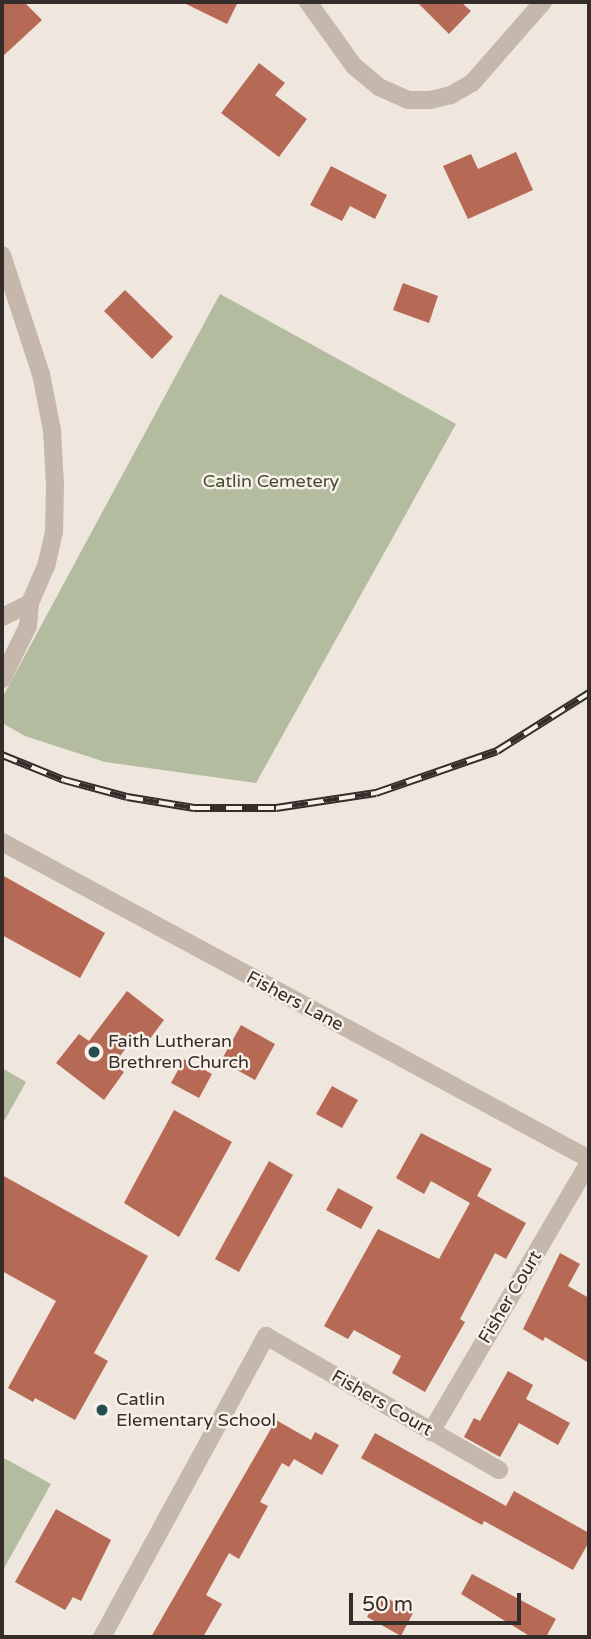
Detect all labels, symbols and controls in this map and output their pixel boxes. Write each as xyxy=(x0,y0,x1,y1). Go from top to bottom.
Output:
park label: Catlin Cemetery xyxy=(203,470,339,492)
street label: Fishers Lane xyxy=(243,966,347,1036)
place label: Faith Lutheran Brethren Church xyxy=(108,1031,249,1074)
marker: Faith Lutheran Brethren Church xyxy=(86,1044,102,1060)
street label: Fisher Court xyxy=(474,1247,546,1347)
street label: Fishers Court xyxy=(328,1365,436,1441)
place label: Catlin Elementary School xyxy=(116,1389,276,1432)
marker: Catlin Elementary School xyxy=(94,1402,110,1418)
scale bar xyxy=(353,1580,524,1624)
text: 50 m xyxy=(362,1592,413,1617)

